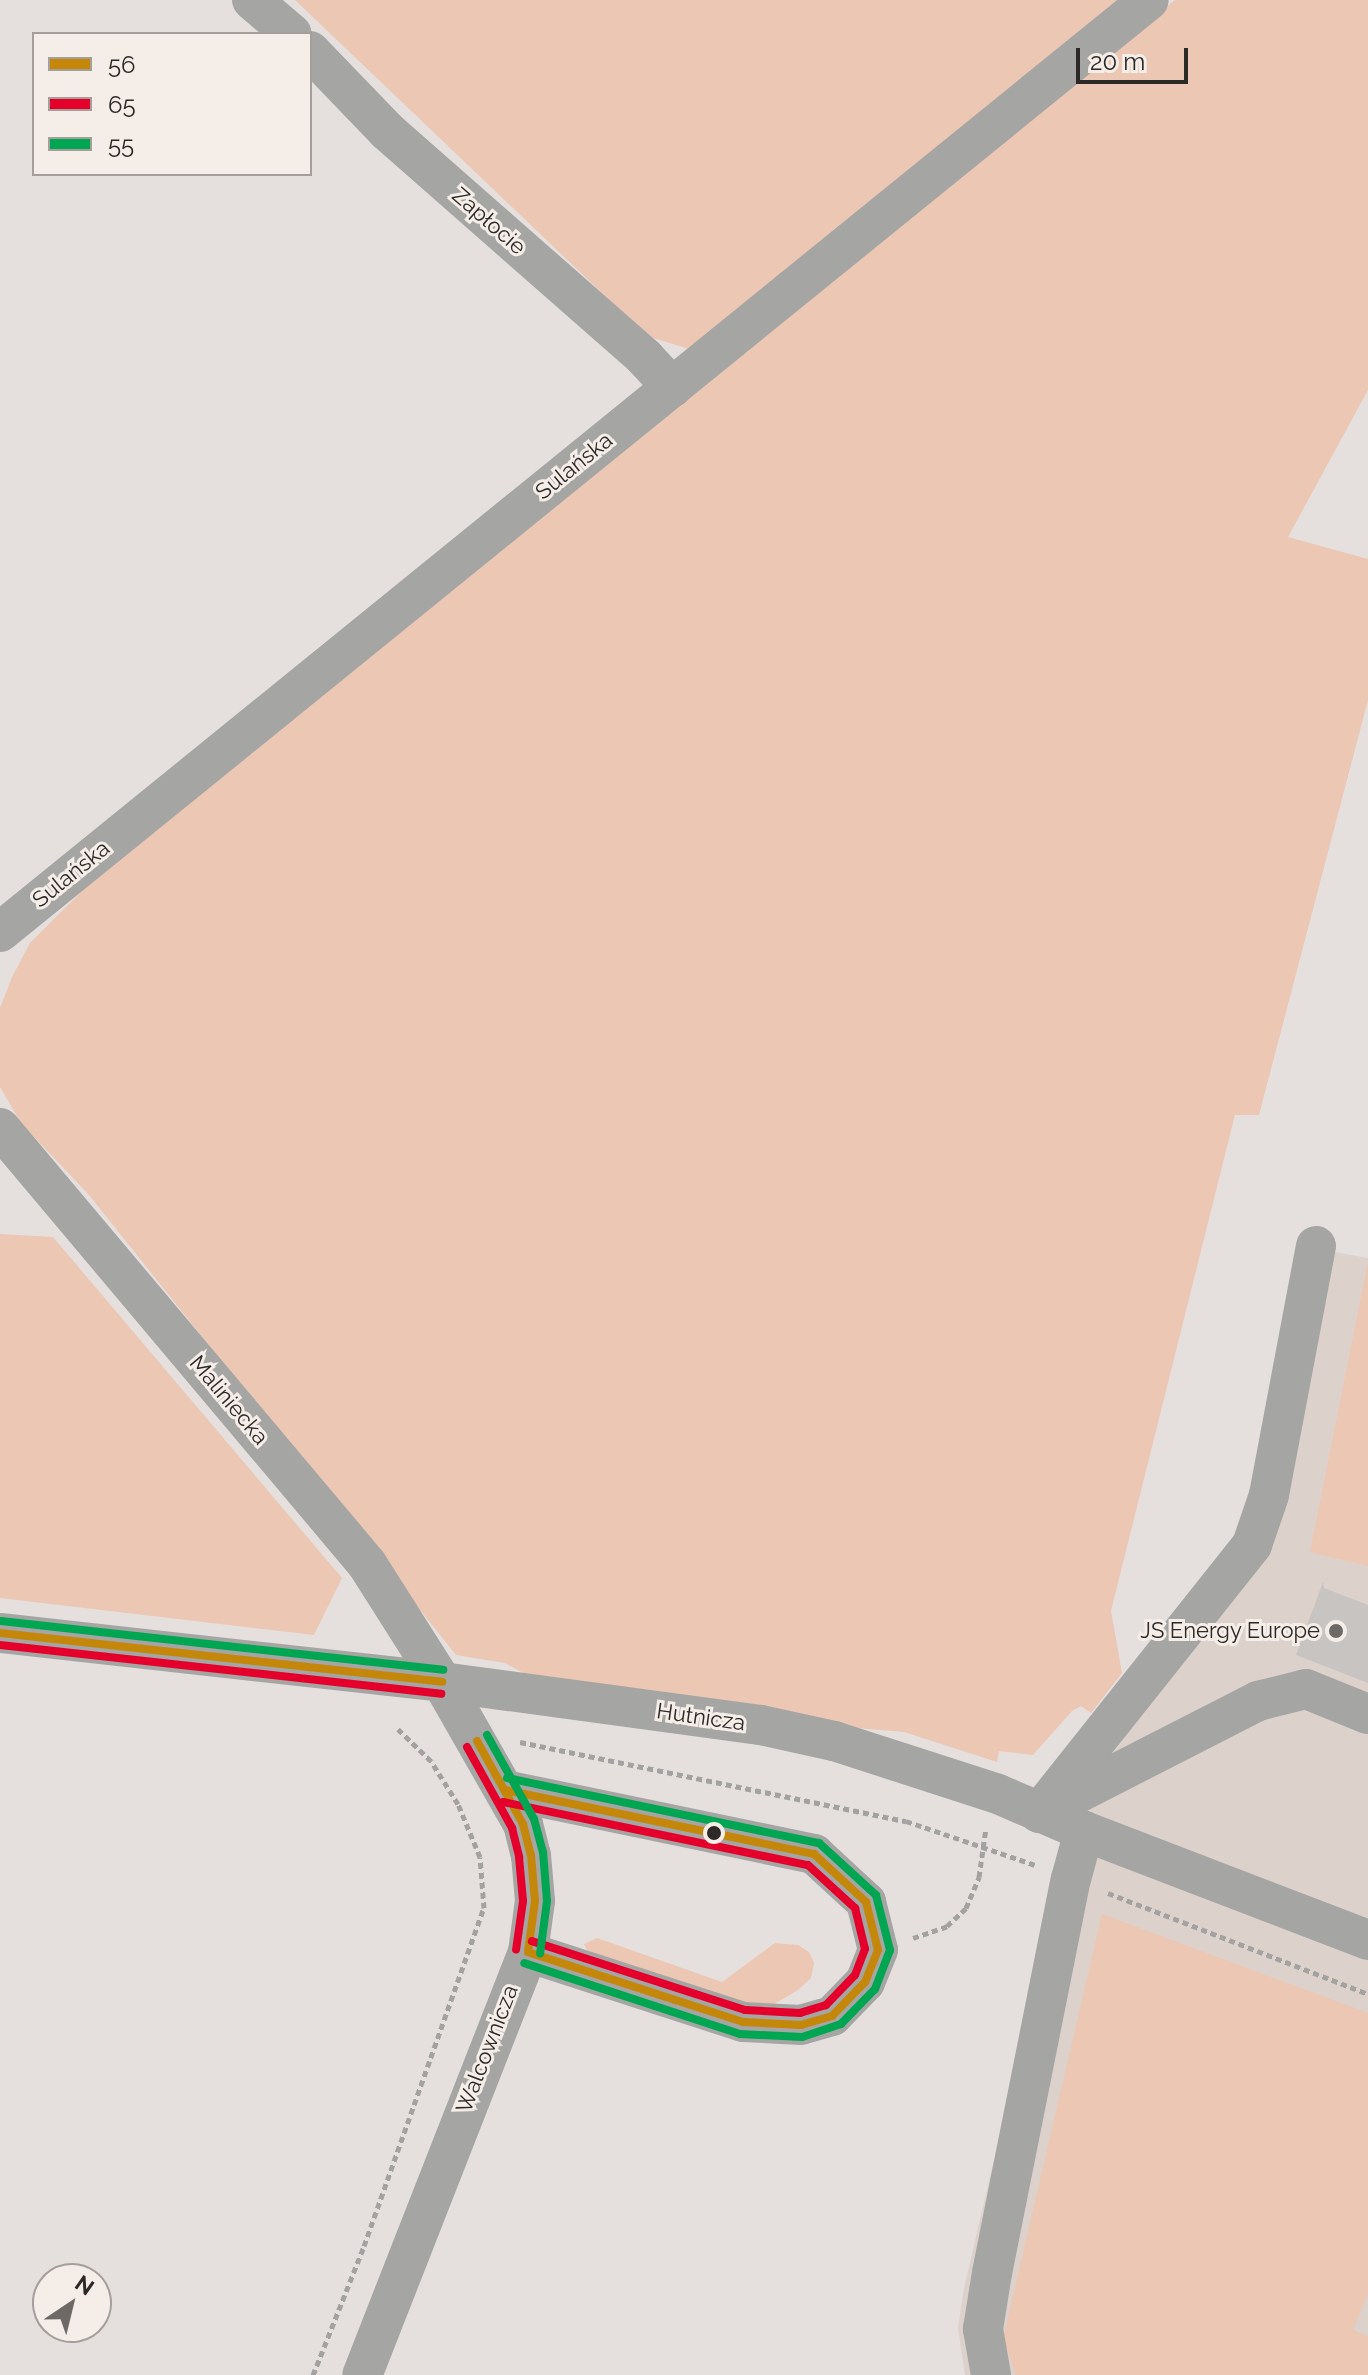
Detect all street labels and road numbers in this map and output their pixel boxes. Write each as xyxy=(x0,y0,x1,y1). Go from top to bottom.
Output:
street label: Zapłocie xyxy=(447,182,531,260)
street label: Sulańska xyxy=(530,427,618,505)
street label: Sulańska xyxy=(27,835,115,913)
street label: Maliniecka xyxy=(184,1350,274,1450)
street label: Hutnicza xyxy=(655,1698,747,1736)
street label: Walcownicza xyxy=(451,1981,523,2117)

